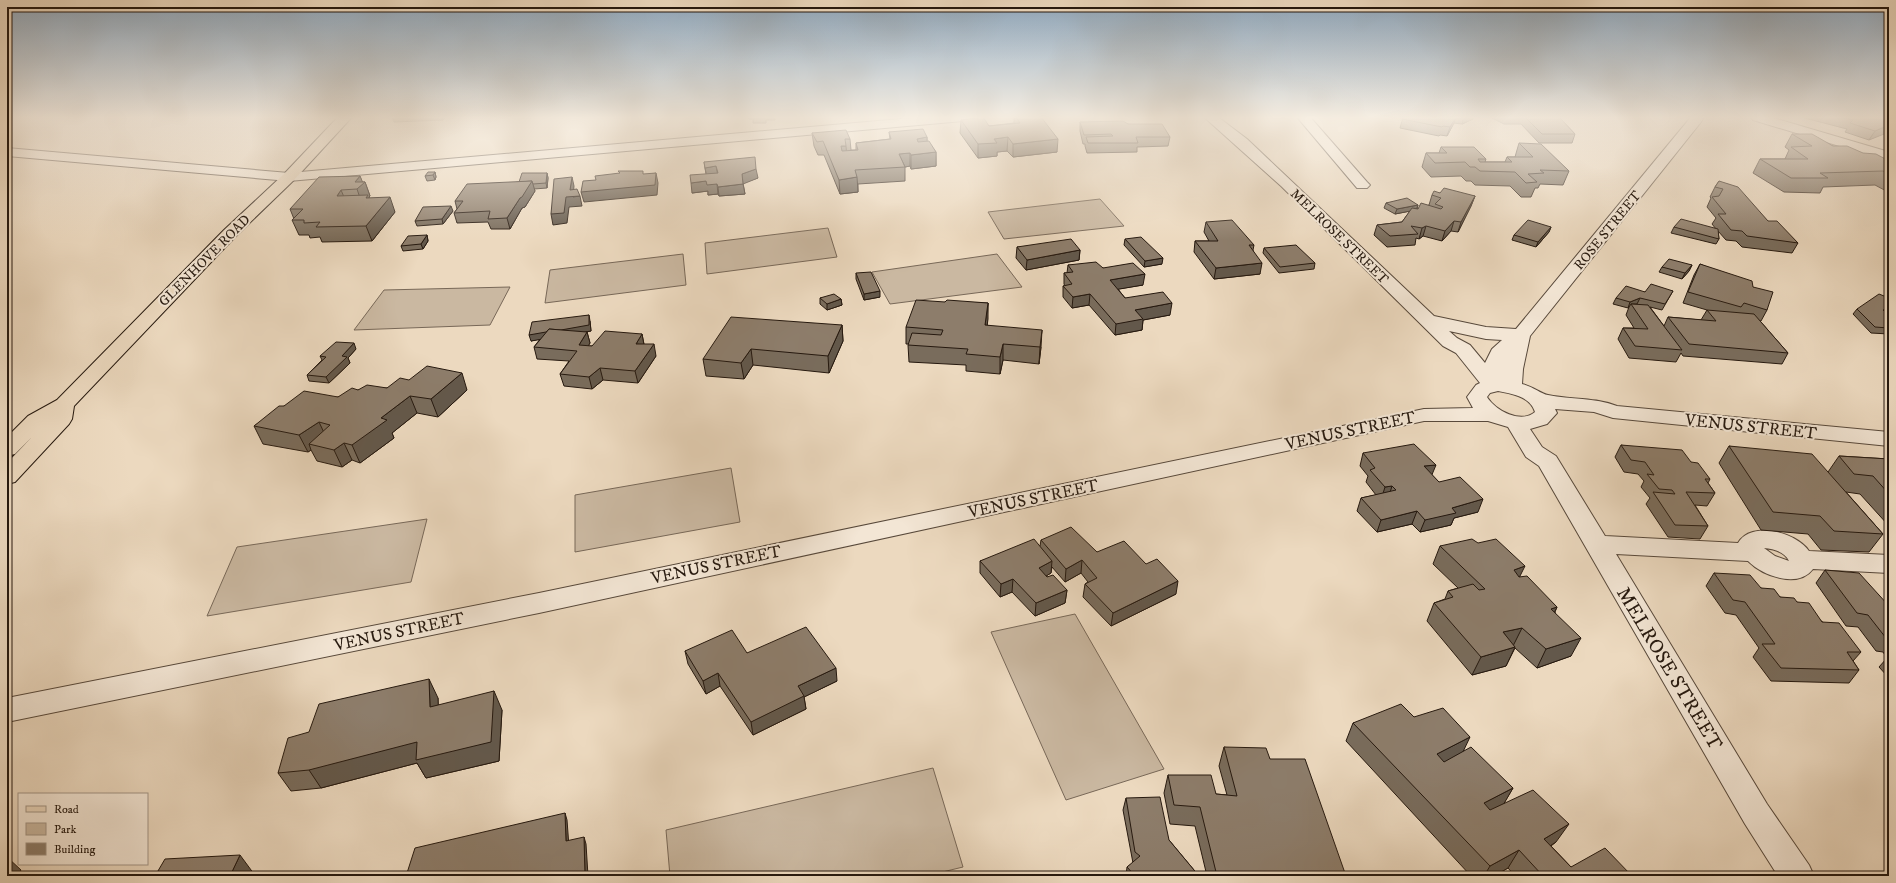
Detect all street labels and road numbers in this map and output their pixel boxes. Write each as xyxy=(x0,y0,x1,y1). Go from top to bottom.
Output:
street label: MELROSE STREET xyxy=(1286,185,1393,289)
street label: ROSE STREET xyxy=(1570,187,1646,274)
street label: GLENHOVE ROAD xyxy=(155,211,254,310)
street label: VENUS STREET xyxy=(1282,406,1417,456)
street label: VENUS STREET xyxy=(1683,409,1818,445)
street label: VENUS STREET xyxy=(965,474,1100,524)
street label: VENUS STREET xyxy=(648,540,783,590)
street label: MELROSE STREET xyxy=(1610,583,1727,755)
street label: VENUS STREET xyxy=(331,607,466,657)

